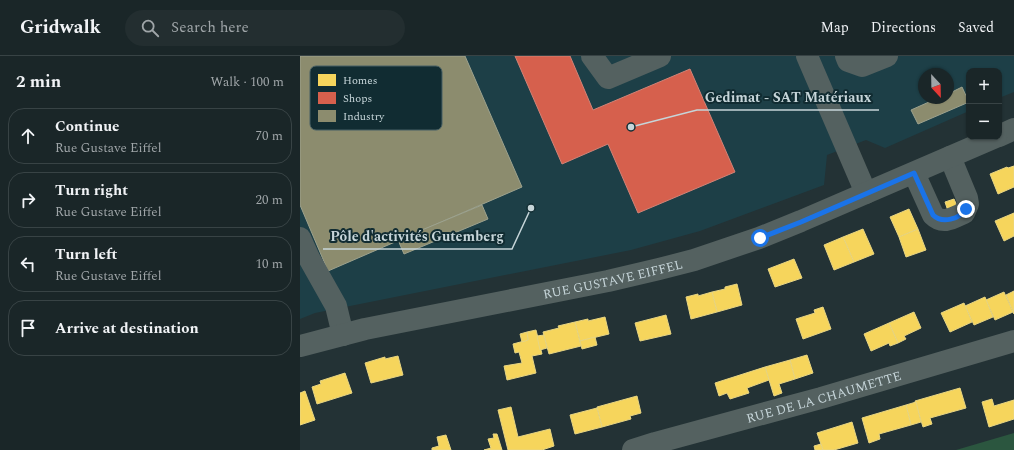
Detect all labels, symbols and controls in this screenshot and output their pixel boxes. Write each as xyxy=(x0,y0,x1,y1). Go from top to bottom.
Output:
search box xyxy=(125,10,405,46)
text: Gridwalk xyxy=(20,13,101,42)
text: Search here xyxy=(171,16,249,39)
icon: search xyxy=(139,17,161,39)
text: Map xyxy=(821,17,849,38)
text: Directions xyxy=(871,17,936,38)
text: Saved xyxy=(958,17,994,38)
legend xyxy=(310,66,442,130)
north arrow xyxy=(918,68,954,104)
map controls xyxy=(966,68,1002,140)
button: + xyxy=(966,68,1002,104)
text: 2 min xyxy=(16,69,61,95)
text: Walk · 100 m xyxy=(210,72,284,92)
text: Homes xyxy=(343,72,377,89)
callout: Gedimat - SAT Matériaux xyxy=(697,84,879,110)
text: Gedimat - SAT Matériaux xyxy=(705,87,872,108)
text: Shops xyxy=(343,90,372,107)
button: − xyxy=(966,104,1002,140)
text: Industry xyxy=(343,108,385,125)
text: Continue xyxy=(55,115,120,138)
icon: ahead xyxy=(17,125,39,147)
text: 70 m xyxy=(256,126,283,146)
text: Rue Gustave Eiffel xyxy=(55,138,161,158)
text: Turn right xyxy=(55,179,128,202)
icon: right xyxy=(17,189,39,211)
text: 20 m xyxy=(256,190,283,210)
route end xyxy=(957,200,975,218)
text: Rue Gustave Eiffel xyxy=(55,202,161,222)
callout: Pôle d'activités Gutemberg xyxy=(323,223,512,249)
text: Pôle d'activités Gutemberg xyxy=(330,226,504,247)
route start xyxy=(751,229,769,247)
text: Turn left xyxy=(55,243,117,266)
icon: left xyxy=(17,253,39,275)
text: 10 m xyxy=(256,254,283,274)
street label: RUE GUSTAVE EIFFEL xyxy=(541,254,685,305)
text: Rue Gustave Eiffel xyxy=(55,266,161,286)
icon: arrive xyxy=(17,317,39,339)
text: Arrive at destination xyxy=(55,317,199,340)
street label: RUE DE LA CHAUMETTE xyxy=(744,366,904,429)

